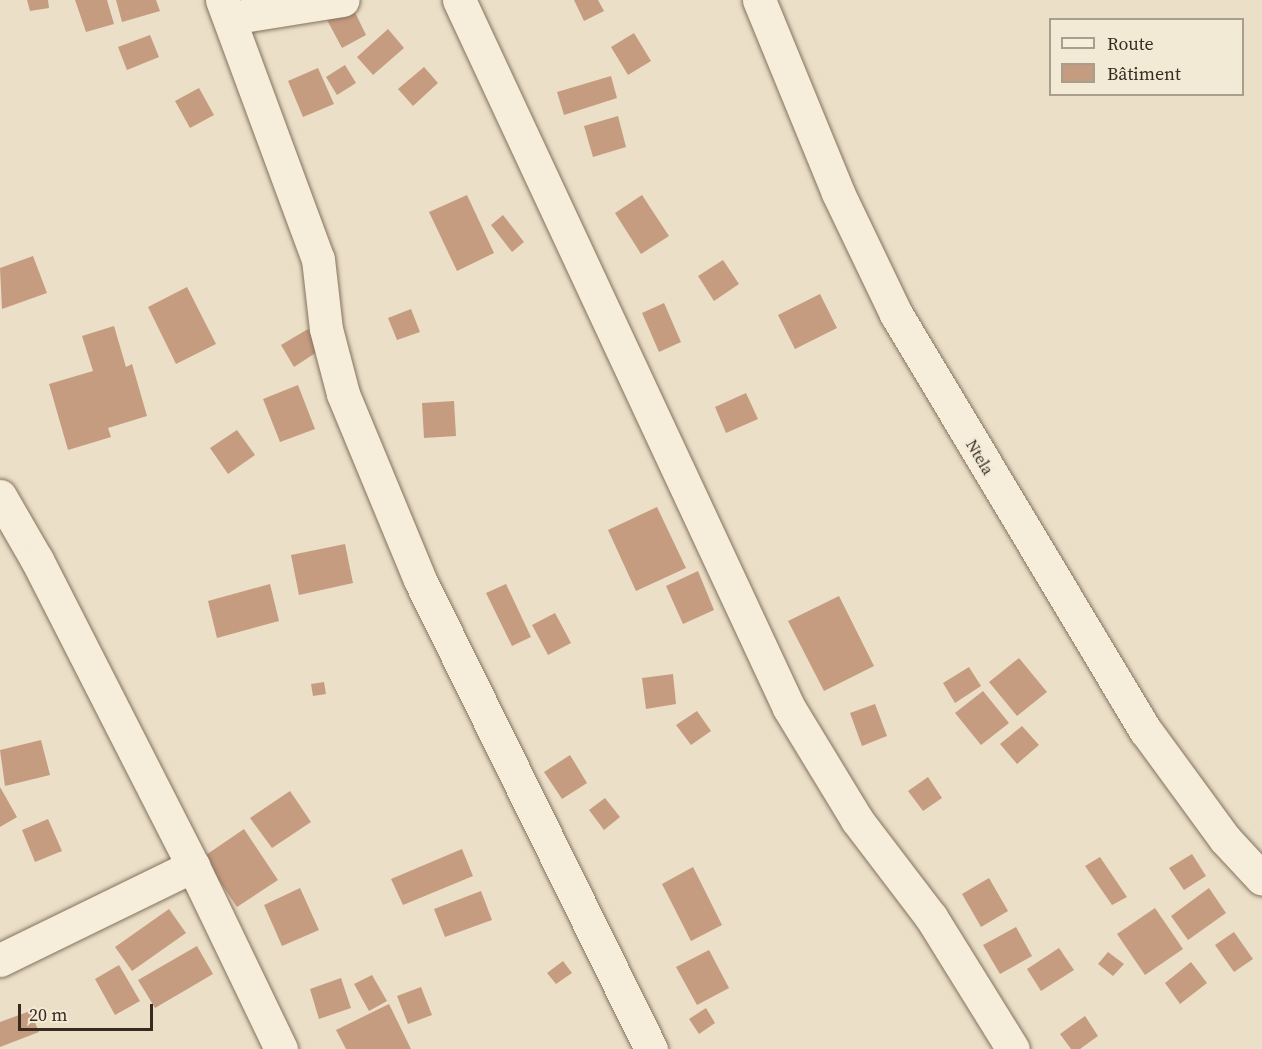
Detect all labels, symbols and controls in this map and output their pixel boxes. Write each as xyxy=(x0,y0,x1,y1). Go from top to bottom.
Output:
legend xyxy=(1049,18,1244,96)
text: Route xyxy=(1107,31,1154,56)
text: Bâtiment xyxy=(1107,61,1181,86)
street label: Ntela xyxy=(962,436,998,478)
scale bar xyxy=(21,992,156,1030)
text: 20 m xyxy=(29,1002,67,1027)

